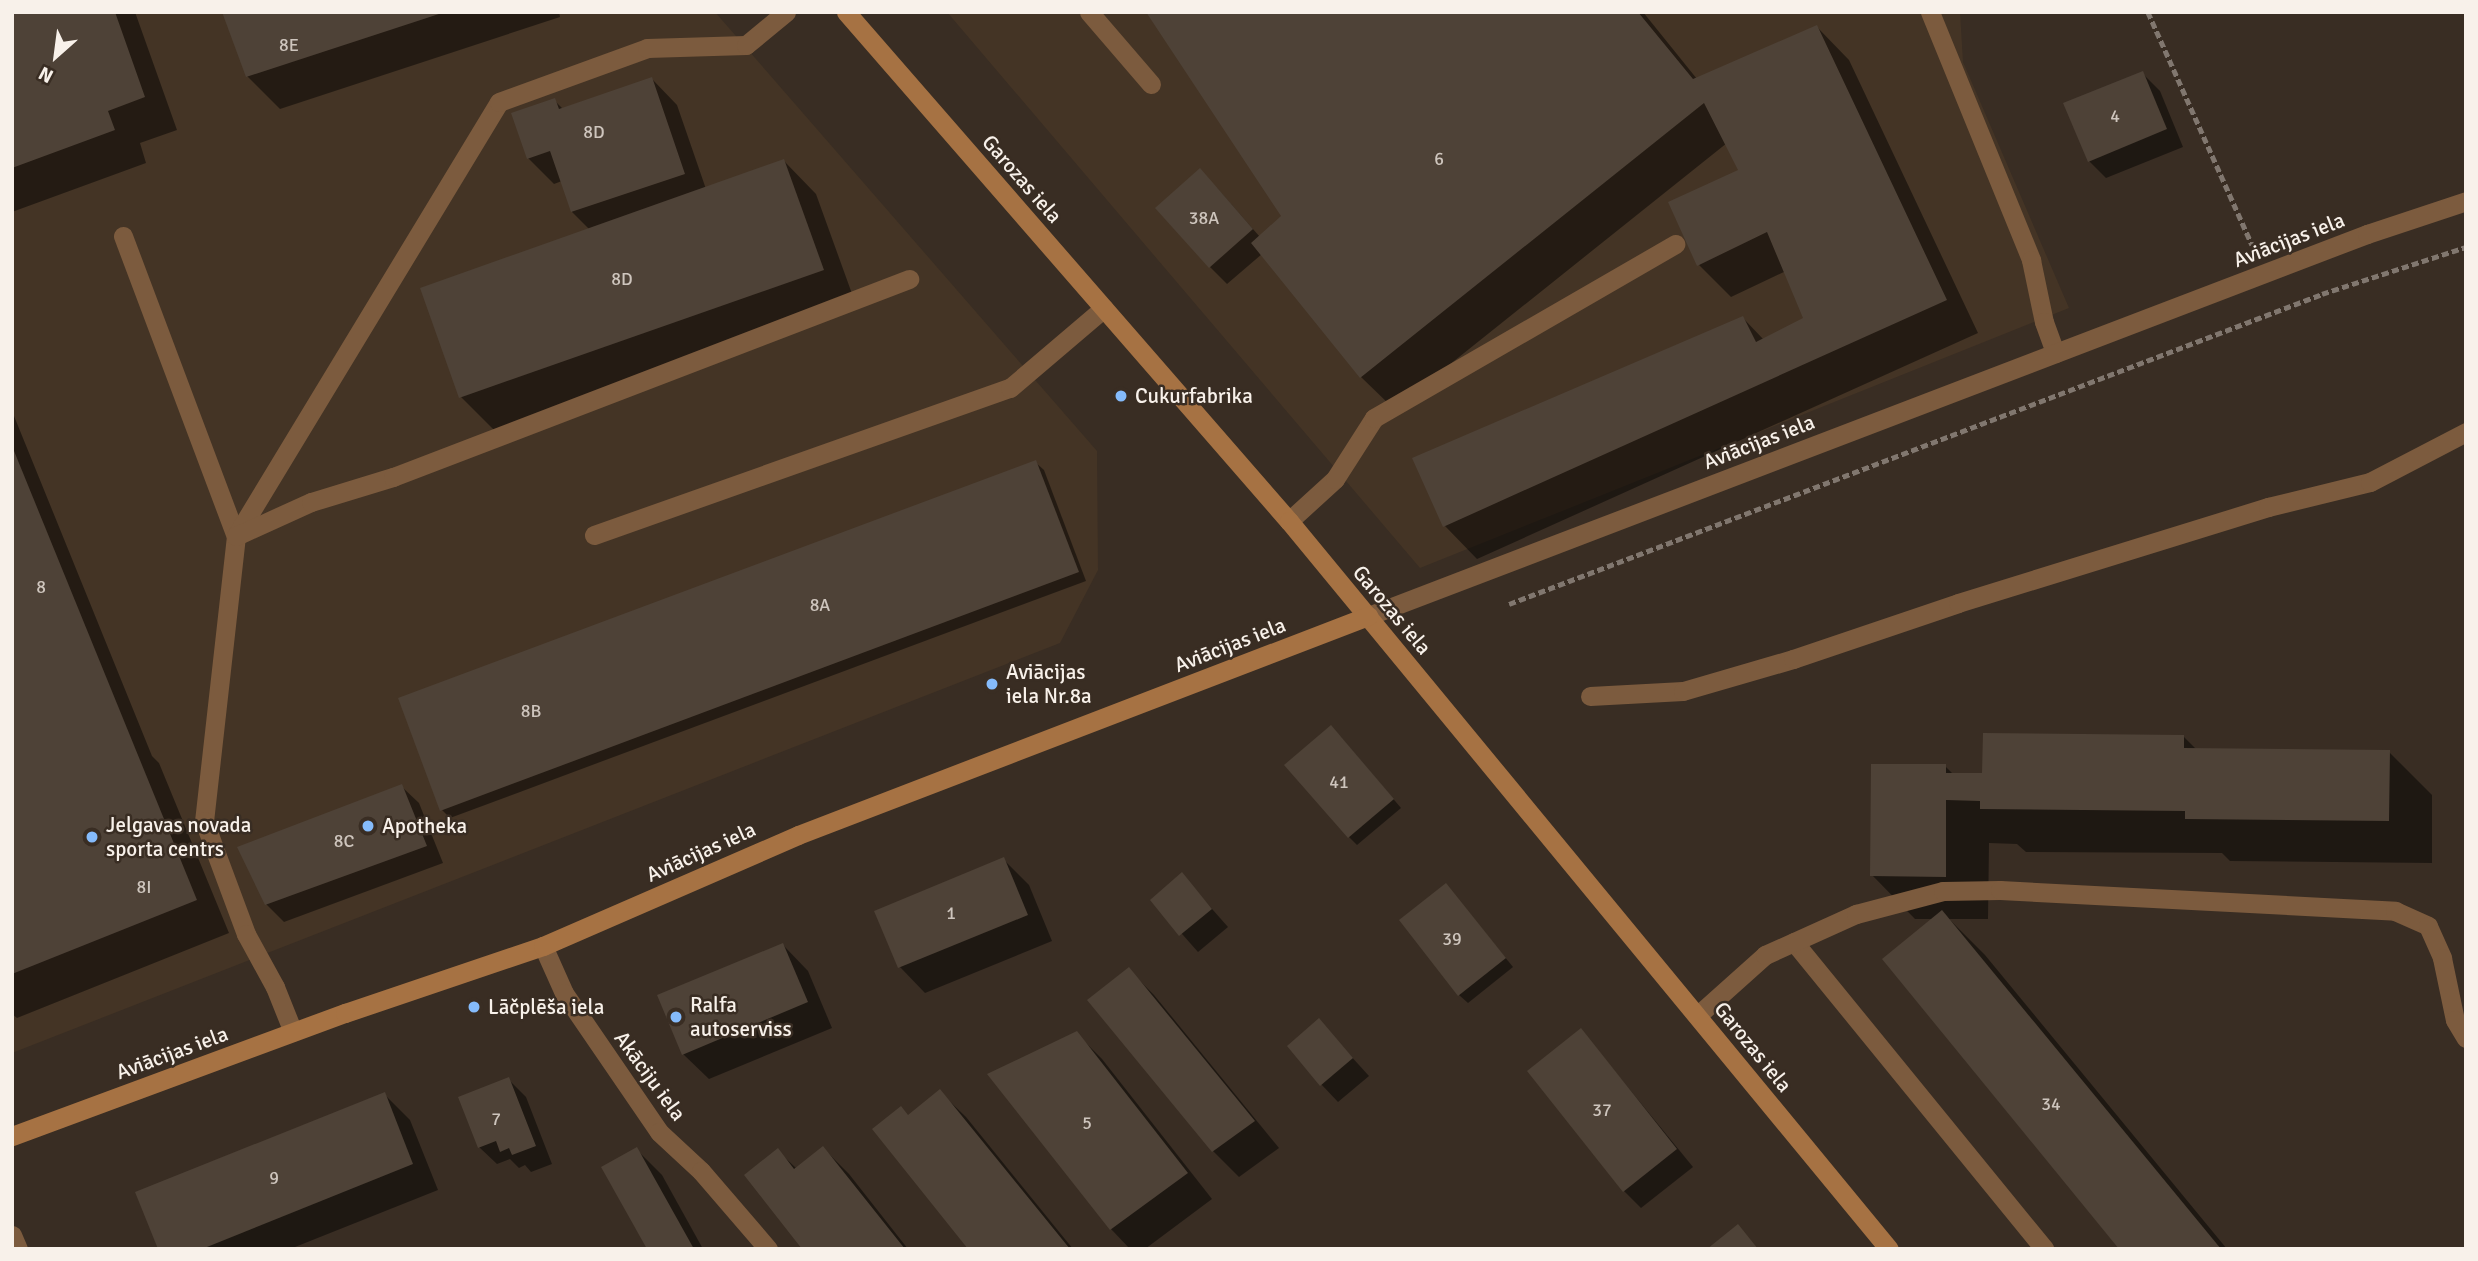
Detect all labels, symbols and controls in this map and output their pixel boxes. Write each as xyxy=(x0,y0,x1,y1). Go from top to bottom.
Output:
north arrow xyxy=(21,21,91,91)
house number: 8E xyxy=(279,34,299,56)
text: N xyxy=(35,61,58,88)
house number: 4 xyxy=(2110,105,2120,127)
house number: 8D xyxy=(583,121,605,143)
street label: Garozas iela xyxy=(977,130,1067,228)
house number: 6 xyxy=(1434,148,1444,170)
house number: 38A xyxy=(1189,207,1219,229)
street label: Aviācijas iela xyxy=(2230,207,2348,273)
house number: 8D xyxy=(611,268,633,290)
place label: Cukurfabrika xyxy=(1135,383,1253,409)
marker: Cukurfabrika xyxy=(1113,388,1129,404)
street label: Aviācijas iela xyxy=(1700,409,1818,475)
street label: Garozas iela xyxy=(1347,560,1437,660)
house number: 8 xyxy=(36,576,46,598)
house number: 8A xyxy=(810,594,830,616)
street label: Aviācijas iela xyxy=(1171,612,1289,678)
place label: Aviācijas iela Nr.8a xyxy=(1006,659,1092,709)
marker: Aviācijas iela Nr.8a xyxy=(984,676,1000,692)
house number: 8B xyxy=(521,700,541,722)
house number: 41 xyxy=(1329,771,1349,793)
place label: Jelgavas novada sporta centrs xyxy=(106,812,251,862)
place label: Apotheka xyxy=(382,813,467,839)
street label: Aviācijas iela xyxy=(642,817,760,887)
marker: Apotheka xyxy=(360,818,376,834)
marker: Jelgavas novada sporta centrs xyxy=(84,829,100,845)
house number: 8C xyxy=(334,830,354,852)
house number: 8I xyxy=(136,876,152,898)
house number: 1 xyxy=(946,902,956,924)
house number: 39 xyxy=(1442,928,1462,950)
place label: Ralfa autoserviss xyxy=(690,992,792,1042)
place label: Lāčplēša iela xyxy=(488,994,604,1020)
street label: Garozas iela xyxy=(1709,997,1797,1097)
marker: Lāčplēša iela xyxy=(466,999,482,1015)
marker: Ralfa autoserviss xyxy=(668,1009,684,1025)
street label: Aviācijas iela xyxy=(113,1021,231,1085)
street label: Akāciju iela xyxy=(609,1026,691,1126)
house number: 34 xyxy=(2041,1093,2061,1115)
house number: 37 xyxy=(1592,1099,1612,1121)
house number: 7 xyxy=(491,1108,501,1130)
house number: 5 xyxy=(1082,1112,1092,1134)
house number: 9 xyxy=(269,1167,279,1189)

